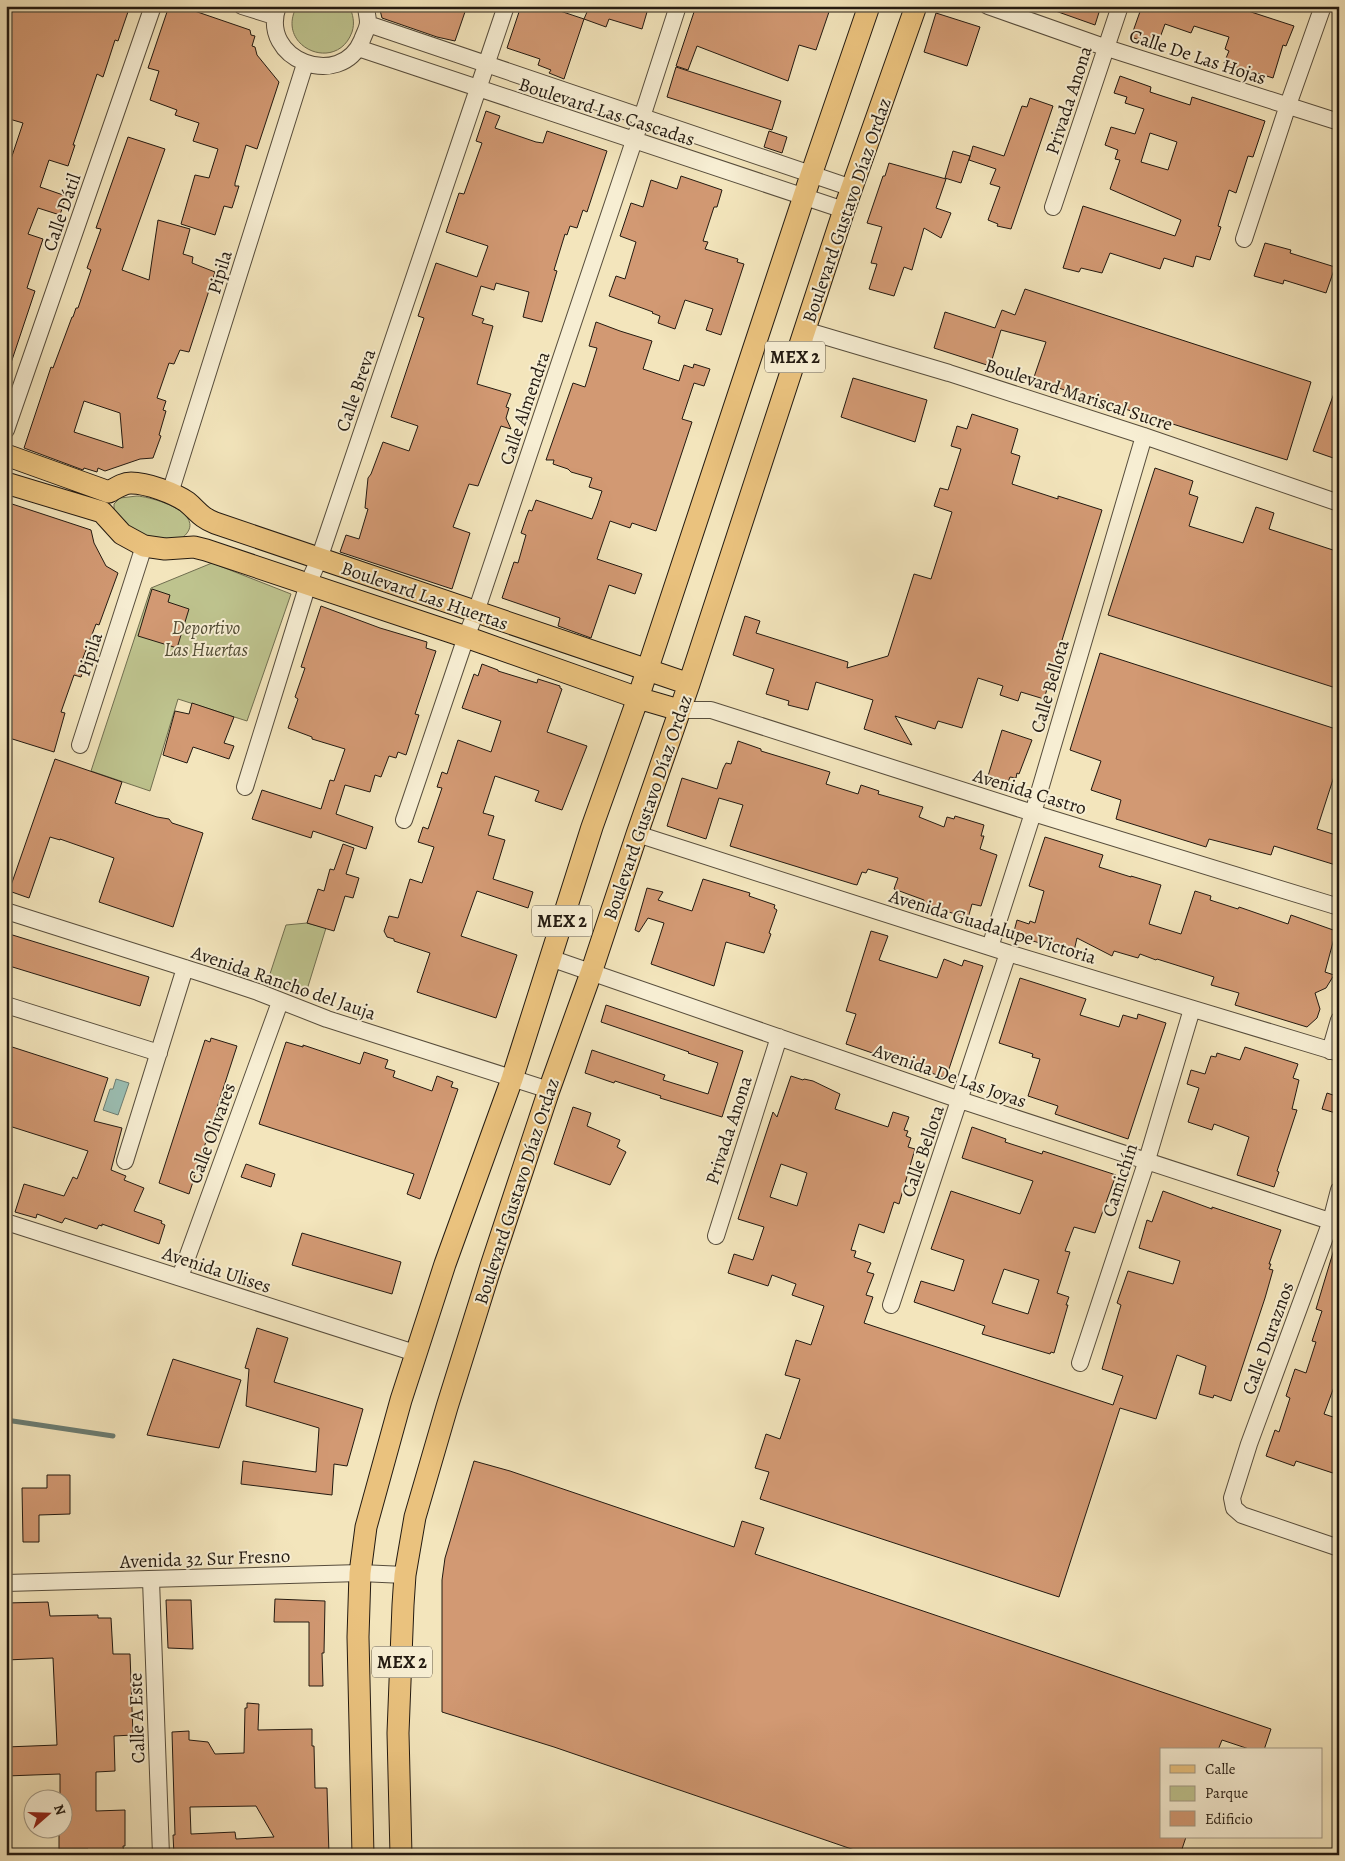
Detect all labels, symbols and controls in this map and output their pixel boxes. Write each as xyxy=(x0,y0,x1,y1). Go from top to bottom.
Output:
street label: Calle De Las Hojas xyxy=(1126,23,1269,91)
street label: Privada Anona xyxy=(1039,43,1099,158)
street label: Boulevard Las Cascadas xyxy=(515,71,698,153)
street label: Boulevard Gustavo Díaz Ordaz xyxy=(796,94,898,326)
street label: Calle Dátil xyxy=(37,170,88,255)
street label: Pipila xyxy=(201,247,239,297)
road number: MEX 2 xyxy=(765,342,825,372)
street label: Calle Breva xyxy=(330,345,382,435)
street label: Calle Almendra xyxy=(493,348,557,469)
street label: Boulevard Mariscal Sucre xyxy=(981,352,1176,438)
street label: Boulevard Las Huertas xyxy=(338,555,512,637)
park label: Deportivo Las Huertas xyxy=(164,615,249,663)
street label: Pipila xyxy=(71,629,109,680)
street label: Calle Bellota xyxy=(1024,637,1076,736)
street label: Boulevard Gustavo Díaz Ordaz xyxy=(597,691,699,923)
street label: Avenida Castro xyxy=(969,762,1090,822)
street label: Avenida Guadalupe Victoria xyxy=(885,883,1100,971)
road number: MEX 2 xyxy=(532,906,592,936)
street label: Avenida Rancho del Jauja xyxy=(187,939,379,1027)
street label: Avenida De Las Joyas xyxy=(868,1037,1030,1114)
street label: Privada Anona xyxy=(699,1073,759,1188)
street label: Boulevard Gustavo Díaz Ordaz xyxy=(468,1075,566,1308)
street label: Calle Olivares xyxy=(182,1079,242,1187)
street label: Calle Bellota xyxy=(895,1102,951,1201)
street label: Camichín xyxy=(1096,1140,1144,1220)
street label: Avenida Ulises xyxy=(158,1240,274,1300)
street label: Calle Duraznos xyxy=(1236,1278,1300,1398)
street label: Avenida 32 Sur Fresno xyxy=(118,1543,291,1575)
road number: MEX 2 xyxy=(372,1646,432,1678)
street label: Calle A Este xyxy=(122,1672,152,1764)
legend xyxy=(1160,1748,1322,1838)
text: Calle xyxy=(1205,1759,1236,1779)
text: Parque xyxy=(1205,1783,1248,1803)
north arrow xyxy=(22,1788,72,1838)
text: N xyxy=(49,1802,70,1818)
text: Edificio xyxy=(1205,1809,1253,1829)

